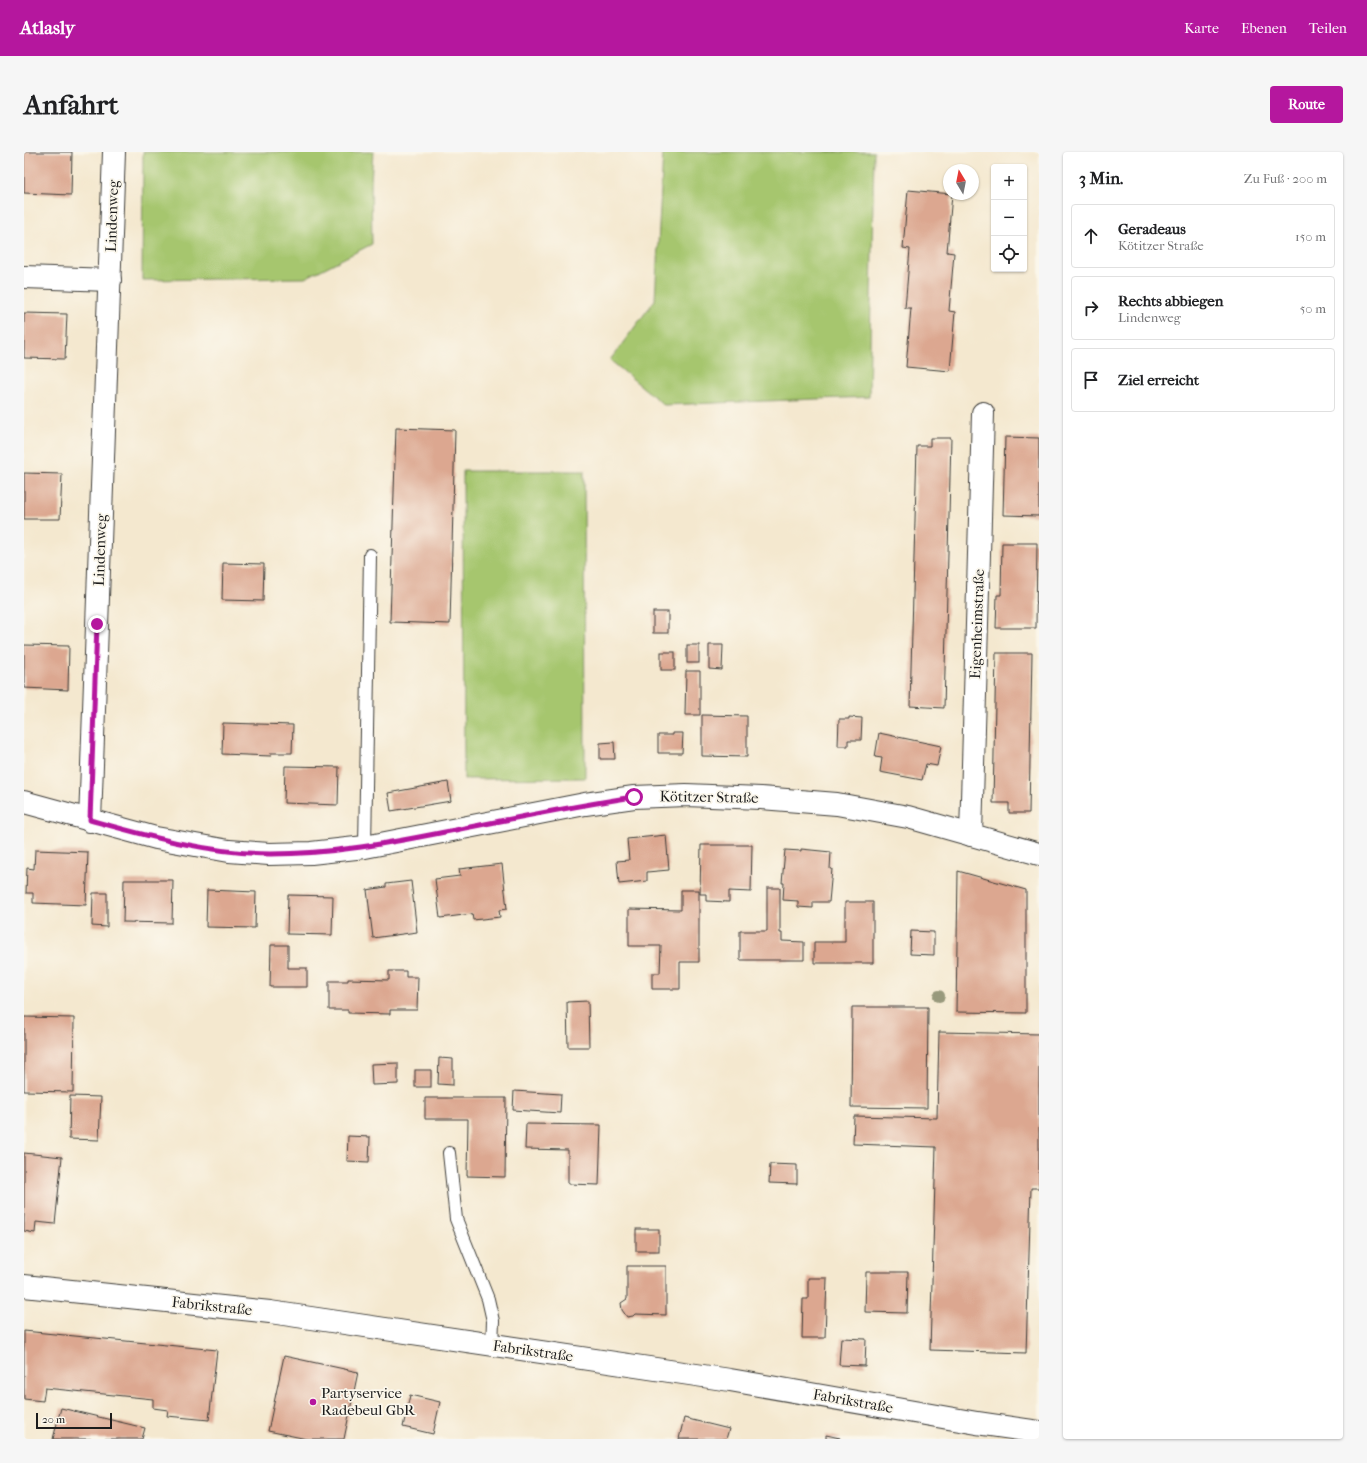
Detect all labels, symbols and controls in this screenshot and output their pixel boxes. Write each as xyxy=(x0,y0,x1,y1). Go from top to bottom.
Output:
text: Atlasly xyxy=(20,17,75,39)
text: Karte xyxy=(1184,20,1219,37)
text: Ebenen xyxy=(1241,20,1287,37)
text: Teilen xyxy=(1309,20,1347,37)
button: Route xyxy=(1270,86,1343,123)
text: Anfahrt xyxy=(24,88,118,121)
north arrow xyxy=(943,164,979,200)
map controls xyxy=(991,164,1027,272)
button: + xyxy=(991,164,1027,200)
text: 3 Min. xyxy=(1079,168,1123,188)
text: Zu Fuß · 200 m xyxy=(1244,171,1327,186)
street label: Lindenweg xyxy=(102,179,122,252)
button: − xyxy=(991,200,1027,236)
text: Geradeaus xyxy=(1118,220,1186,238)
icon: ahead xyxy=(1080,225,1102,247)
text: 150 m xyxy=(1295,229,1326,244)
button: locate xyxy=(991,236,1027,272)
text: Kötitzer Straße xyxy=(1118,238,1204,253)
text: Rechts abbiegen xyxy=(1118,292,1223,310)
icon: right xyxy=(1080,297,1102,319)
text: 50 m xyxy=(1300,301,1326,316)
text: Lindenweg xyxy=(1118,310,1181,325)
icon: arrive xyxy=(1080,369,1102,391)
text: Ziel erreicht xyxy=(1118,371,1199,389)
street label: Lindenweg xyxy=(90,513,110,586)
street label: Eigenheimstraße xyxy=(966,568,988,679)
route end xyxy=(88,615,106,633)
street label: Kötitzer Straße xyxy=(659,787,759,807)
route start xyxy=(625,788,643,806)
street label: Fabrikstraße xyxy=(171,1293,254,1319)
street label: Fabrikstraße xyxy=(492,1336,575,1366)
place label: Partyservice Radebeul GbR xyxy=(321,1384,416,1419)
street label: Fabrikstraße xyxy=(812,1385,895,1417)
marker: Partyservice Radebeul GbR xyxy=(308,1397,318,1407)
scale bar xyxy=(36,1411,112,1430)
text: 20 m xyxy=(42,1413,65,1426)

